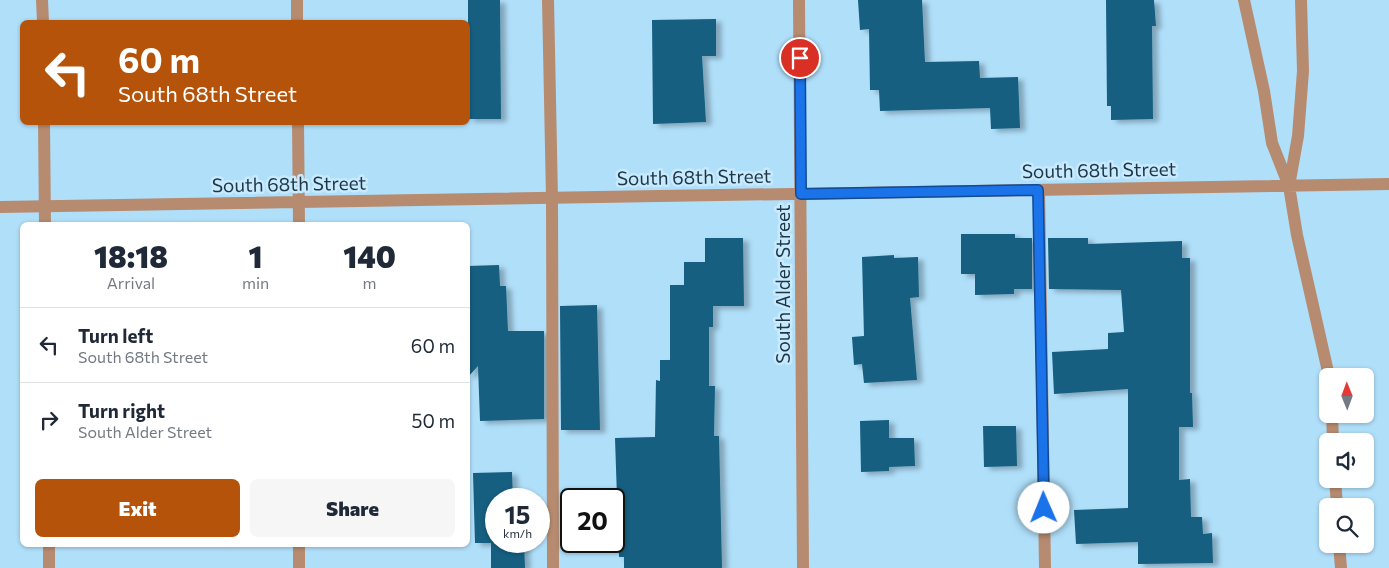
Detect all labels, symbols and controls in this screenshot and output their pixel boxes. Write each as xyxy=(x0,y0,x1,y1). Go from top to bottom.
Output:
text: 60 m xyxy=(118,37,200,80)
pin xyxy=(779,37,821,79)
icon: left xyxy=(35,40,100,105)
icon: arrive xyxy=(786,44,814,72)
text: South 68th Street xyxy=(118,80,297,107)
street label: South 68th Street xyxy=(1022,157,1177,182)
street label: South 68th Street xyxy=(617,164,772,189)
street label: South 68th Street xyxy=(212,171,367,196)
street label: South Alder Street xyxy=(771,204,794,364)
text: 18:18 xyxy=(94,237,168,274)
text: 1 xyxy=(249,237,263,274)
text: 140 xyxy=(343,237,396,274)
text: Arrival xyxy=(107,273,155,292)
text: min xyxy=(242,273,269,292)
text: m xyxy=(363,273,377,292)
text: Turn left xyxy=(78,324,153,347)
icon: left xyxy=(35,331,63,359)
text: 60 m xyxy=(411,334,455,357)
text: South 68th Street xyxy=(78,347,208,366)
north arrow xyxy=(1319,368,1374,422)
map controls xyxy=(1319,368,1374,553)
text: Turn right xyxy=(78,399,165,422)
icon: right xyxy=(35,406,63,434)
text: 50 m xyxy=(411,409,455,432)
text: South Alder Street xyxy=(78,422,212,441)
button: sound xyxy=(1319,433,1374,488)
button: Exit xyxy=(35,479,240,537)
button: Share xyxy=(250,479,455,537)
position arrow xyxy=(1017,481,1069,533)
speed limit sign: 20 xyxy=(560,488,625,553)
button: search xyxy=(1319,498,1374,553)
text: 15 xyxy=(505,499,530,529)
text: km/h xyxy=(503,526,532,540)

